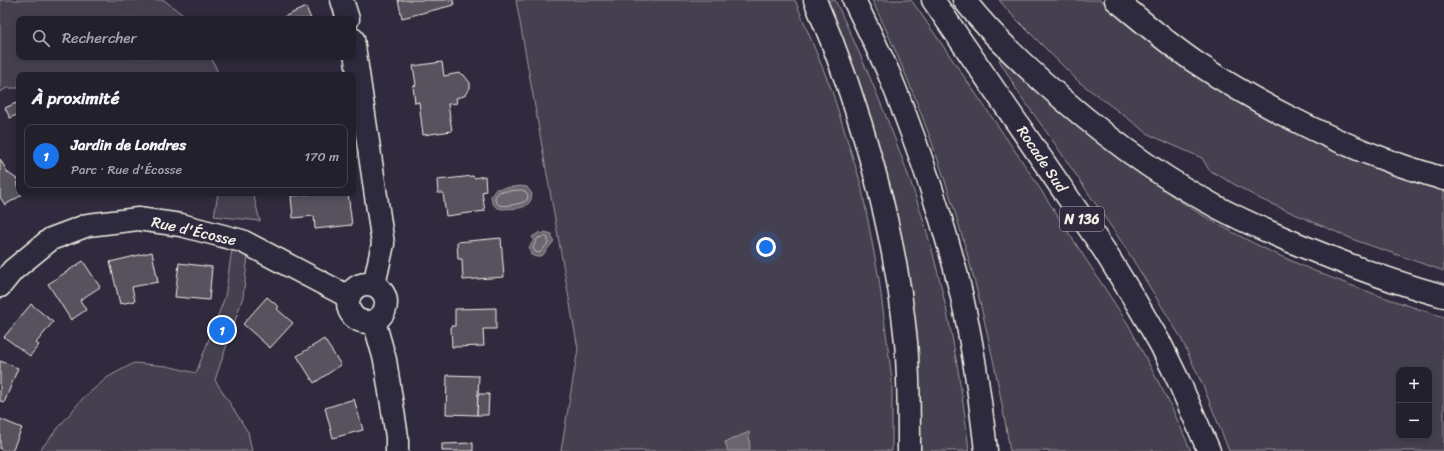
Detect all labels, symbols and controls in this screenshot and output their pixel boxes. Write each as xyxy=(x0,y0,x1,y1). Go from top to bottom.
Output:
search box xyxy=(16,16,356,60)
text: Rechercher xyxy=(62,25,137,51)
icon: search xyxy=(30,27,52,49)
text: À proximité xyxy=(32,83,119,113)
street label: Rocade Sud xyxy=(1010,120,1075,199)
text: Jardin de Londres xyxy=(71,132,186,158)
text: 1 xyxy=(43,145,49,168)
text: 170 m xyxy=(304,145,339,168)
text: Parc · Rue d'Écosse xyxy=(71,158,182,181)
road number: N 136 xyxy=(1060,207,1104,231)
street label: Rue d'Écosse xyxy=(149,209,239,253)
your location xyxy=(756,237,776,257)
pin: 1 xyxy=(209,315,235,345)
map controls xyxy=(1396,367,1432,439)
button: + xyxy=(1396,367,1432,403)
button: − xyxy=(1396,403,1432,439)

